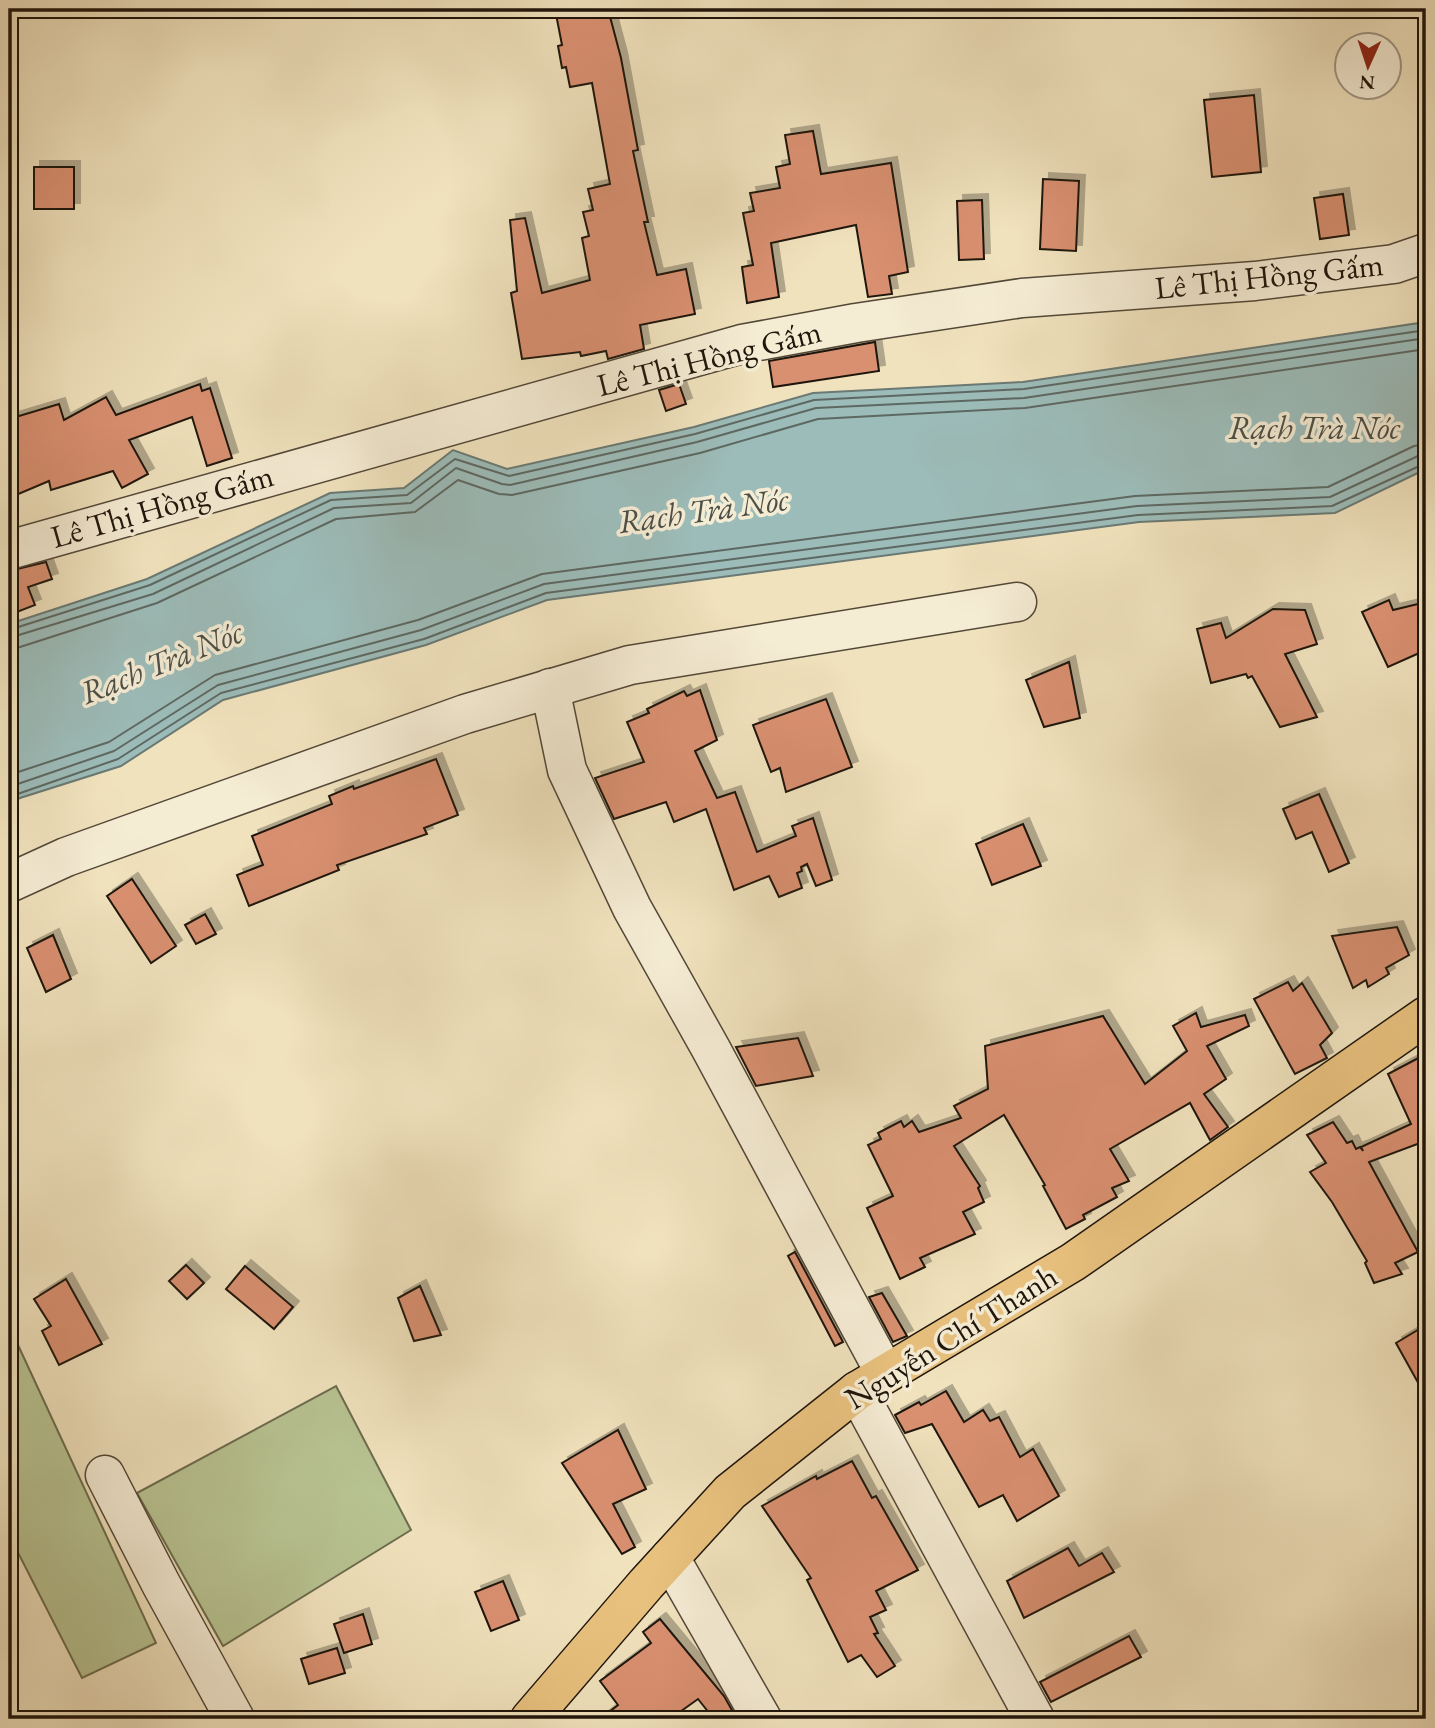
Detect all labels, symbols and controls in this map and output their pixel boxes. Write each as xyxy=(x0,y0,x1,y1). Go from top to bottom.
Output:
north arrow xyxy=(1334,32,1404,102)
text: N xyxy=(1358,70,1375,95)
street label: Lê Thị Hồng Gấm xyxy=(1153,243,1386,309)
street label: Lê Thị Hồng Gấm xyxy=(592,310,826,406)
water label: Rạch Trà Nóc xyxy=(1228,406,1400,449)
street label: Lê Thị Hồng Gấm xyxy=(46,454,278,558)
water label: Rạch Trà Nóc xyxy=(615,477,792,543)
water label: Rạch Trà Nóc xyxy=(73,610,249,714)
street label: Nguyễn Chí Thanh xyxy=(837,1255,1065,1419)

